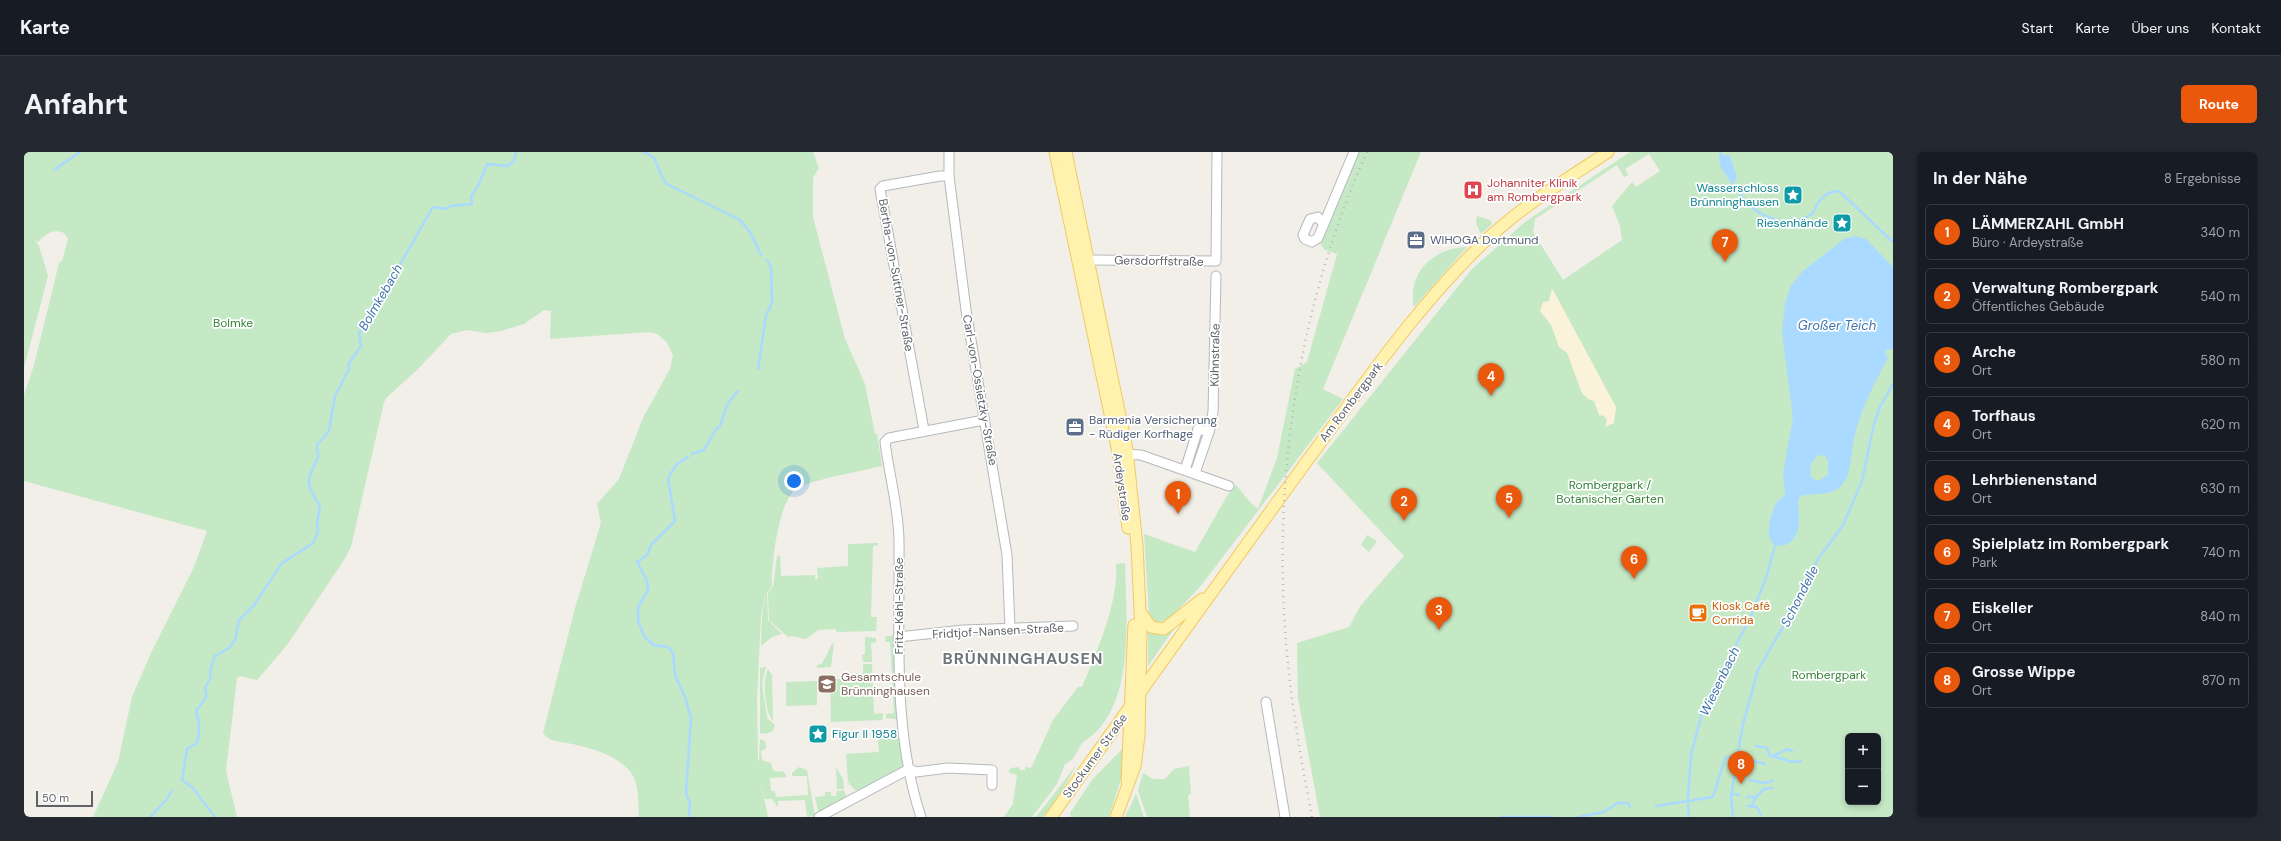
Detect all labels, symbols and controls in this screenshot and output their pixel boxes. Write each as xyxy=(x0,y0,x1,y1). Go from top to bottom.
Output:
text: Karte xyxy=(20,15,70,40)
text: Start xyxy=(2022,19,2053,37)
text: Karte xyxy=(2075,19,2109,37)
text: Über uns xyxy=(2131,19,2189,37)
text: Kontakt xyxy=(2211,19,2261,37)
button: Route xyxy=(2181,85,2257,123)
text: Anfahrt xyxy=(24,86,128,123)
text: In der Nähe xyxy=(1933,167,2028,189)
text: 8 Ergebnisse xyxy=(2164,170,2241,187)
place label: Johanniter Klinik am Rombergpark xyxy=(1487,175,1582,205)
hospital icon: Johanniter Klinik am Rombergpark xyxy=(1462,179,1484,201)
place label: Wasserschloss Brünninghausen xyxy=(1690,180,1779,210)
place icon: Wasserschloss Brünninghausen xyxy=(1782,184,1804,206)
street label: Bertha-von-Suttner-Straße xyxy=(875,197,917,353)
place icon: Riesenhände xyxy=(1831,212,1853,234)
text: LÄMMERZAHL GmbH xyxy=(1972,214,2124,234)
place label: Riesenhände xyxy=(1757,215,1828,231)
text: 1 xyxy=(1945,224,1949,241)
text: 340 m xyxy=(2200,224,2240,241)
office icon: WIHOGA Dortmund xyxy=(1405,229,1427,251)
pin: 7 xyxy=(1712,229,1738,262)
place label: WIHOGA Dortmund xyxy=(1430,232,1539,248)
text: Büro · Ardeystraße xyxy=(1972,234,2083,251)
street label: Gersdorffstraße xyxy=(1114,252,1204,270)
water label: Bolmkebach xyxy=(355,261,406,334)
text: Verwaltung Rombergpark xyxy=(1972,278,2158,298)
text: 2 xyxy=(1943,288,1951,305)
text: 540 m xyxy=(2200,288,2240,305)
text: Öffentliches Gebäude xyxy=(1972,298,2104,315)
street label: Carl-von-Ossietzky-Straße xyxy=(959,313,1001,467)
park label: Bolmke xyxy=(213,315,253,331)
water label: Großer Teich xyxy=(1798,317,1876,334)
street label: Kühnstraße xyxy=(1206,323,1224,387)
text: Arche xyxy=(1972,342,2016,362)
text: 3 xyxy=(1943,352,1951,369)
text: 580 m xyxy=(2200,352,2240,369)
street label: Am Rombergpark xyxy=(1316,359,1386,445)
text: Ort xyxy=(1972,362,1992,379)
pin: 4 xyxy=(1478,363,1504,396)
text: Torfhaus xyxy=(1972,406,2036,426)
place label: Barmenia Versicherung - Rüdiger Korfhage xyxy=(1089,412,1217,442)
office icon: Barmenia Versicherung - Rüdiger Korfhage xyxy=(1064,416,1086,438)
text: 4 xyxy=(1943,416,1951,433)
text: 620 m xyxy=(2201,416,2240,433)
text: Ort xyxy=(1972,426,1992,443)
street label: Ardeystraße xyxy=(1109,452,1135,522)
text: Lehrbienenstand xyxy=(1972,470,2097,490)
your location xyxy=(784,471,804,491)
park label: Rombergpark / Botanischer Garten xyxy=(1556,477,1664,507)
text: 5 xyxy=(1943,480,1951,497)
text: 630 m xyxy=(2200,480,2240,497)
pin: 1 xyxy=(1165,481,1191,514)
pin: 5 xyxy=(1496,485,1522,518)
pin: 2 xyxy=(1391,488,1417,521)
text: Ort xyxy=(1972,490,1992,507)
text: Spielplatz im Rombergpark xyxy=(1972,534,2169,554)
text: 6 xyxy=(1943,544,1951,561)
text: 740 m xyxy=(2202,544,2240,561)
pin: 6 xyxy=(1621,546,1647,579)
text: Park xyxy=(1972,554,1998,571)
street label: Fritz-Kahl-Straße xyxy=(891,557,907,655)
water label: Schondelle xyxy=(1777,563,1822,630)
pin: 3 xyxy=(1426,597,1452,630)
place label: Kiosk Café Corrida xyxy=(1712,598,1770,628)
text: Eiskeller xyxy=(1972,598,2033,618)
cafe icon: Kiosk Café Corrida xyxy=(1687,602,1709,624)
text: 7 xyxy=(1944,608,1950,625)
text: 840 m xyxy=(2200,608,2240,625)
text: Ort xyxy=(1972,618,1992,635)
street label: Fridtjof-Nansen-Straße xyxy=(932,620,1064,642)
water label: Wiesenbach xyxy=(1695,644,1743,718)
district label: BRÜNNINGHAUSEN xyxy=(943,648,1103,669)
text: Grosse Wippe xyxy=(1972,662,2075,682)
park label: Rombergpark xyxy=(1792,667,1866,683)
place label: Gesamtschule Brünninghausen xyxy=(841,669,930,699)
text: 8 xyxy=(1943,672,1951,689)
text: 870 m xyxy=(2202,672,2240,689)
school or university icon: Gesamtschule Brünninghausen xyxy=(816,673,838,695)
text: Ort xyxy=(1972,682,1992,699)
street label: Stockumer Straße xyxy=(1059,710,1131,801)
place icon: Figur II 1958 xyxy=(807,723,829,745)
place label: Figur II 1958 xyxy=(832,726,897,742)
map controls xyxy=(1845,733,1881,805)
button: + xyxy=(1845,733,1881,769)
pin: 8 xyxy=(1728,751,1754,784)
button: − xyxy=(1845,769,1881,805)
scale bar xyxy=(36,789,93,808)
text: 50 m xyxy=(42,791,69,805)

